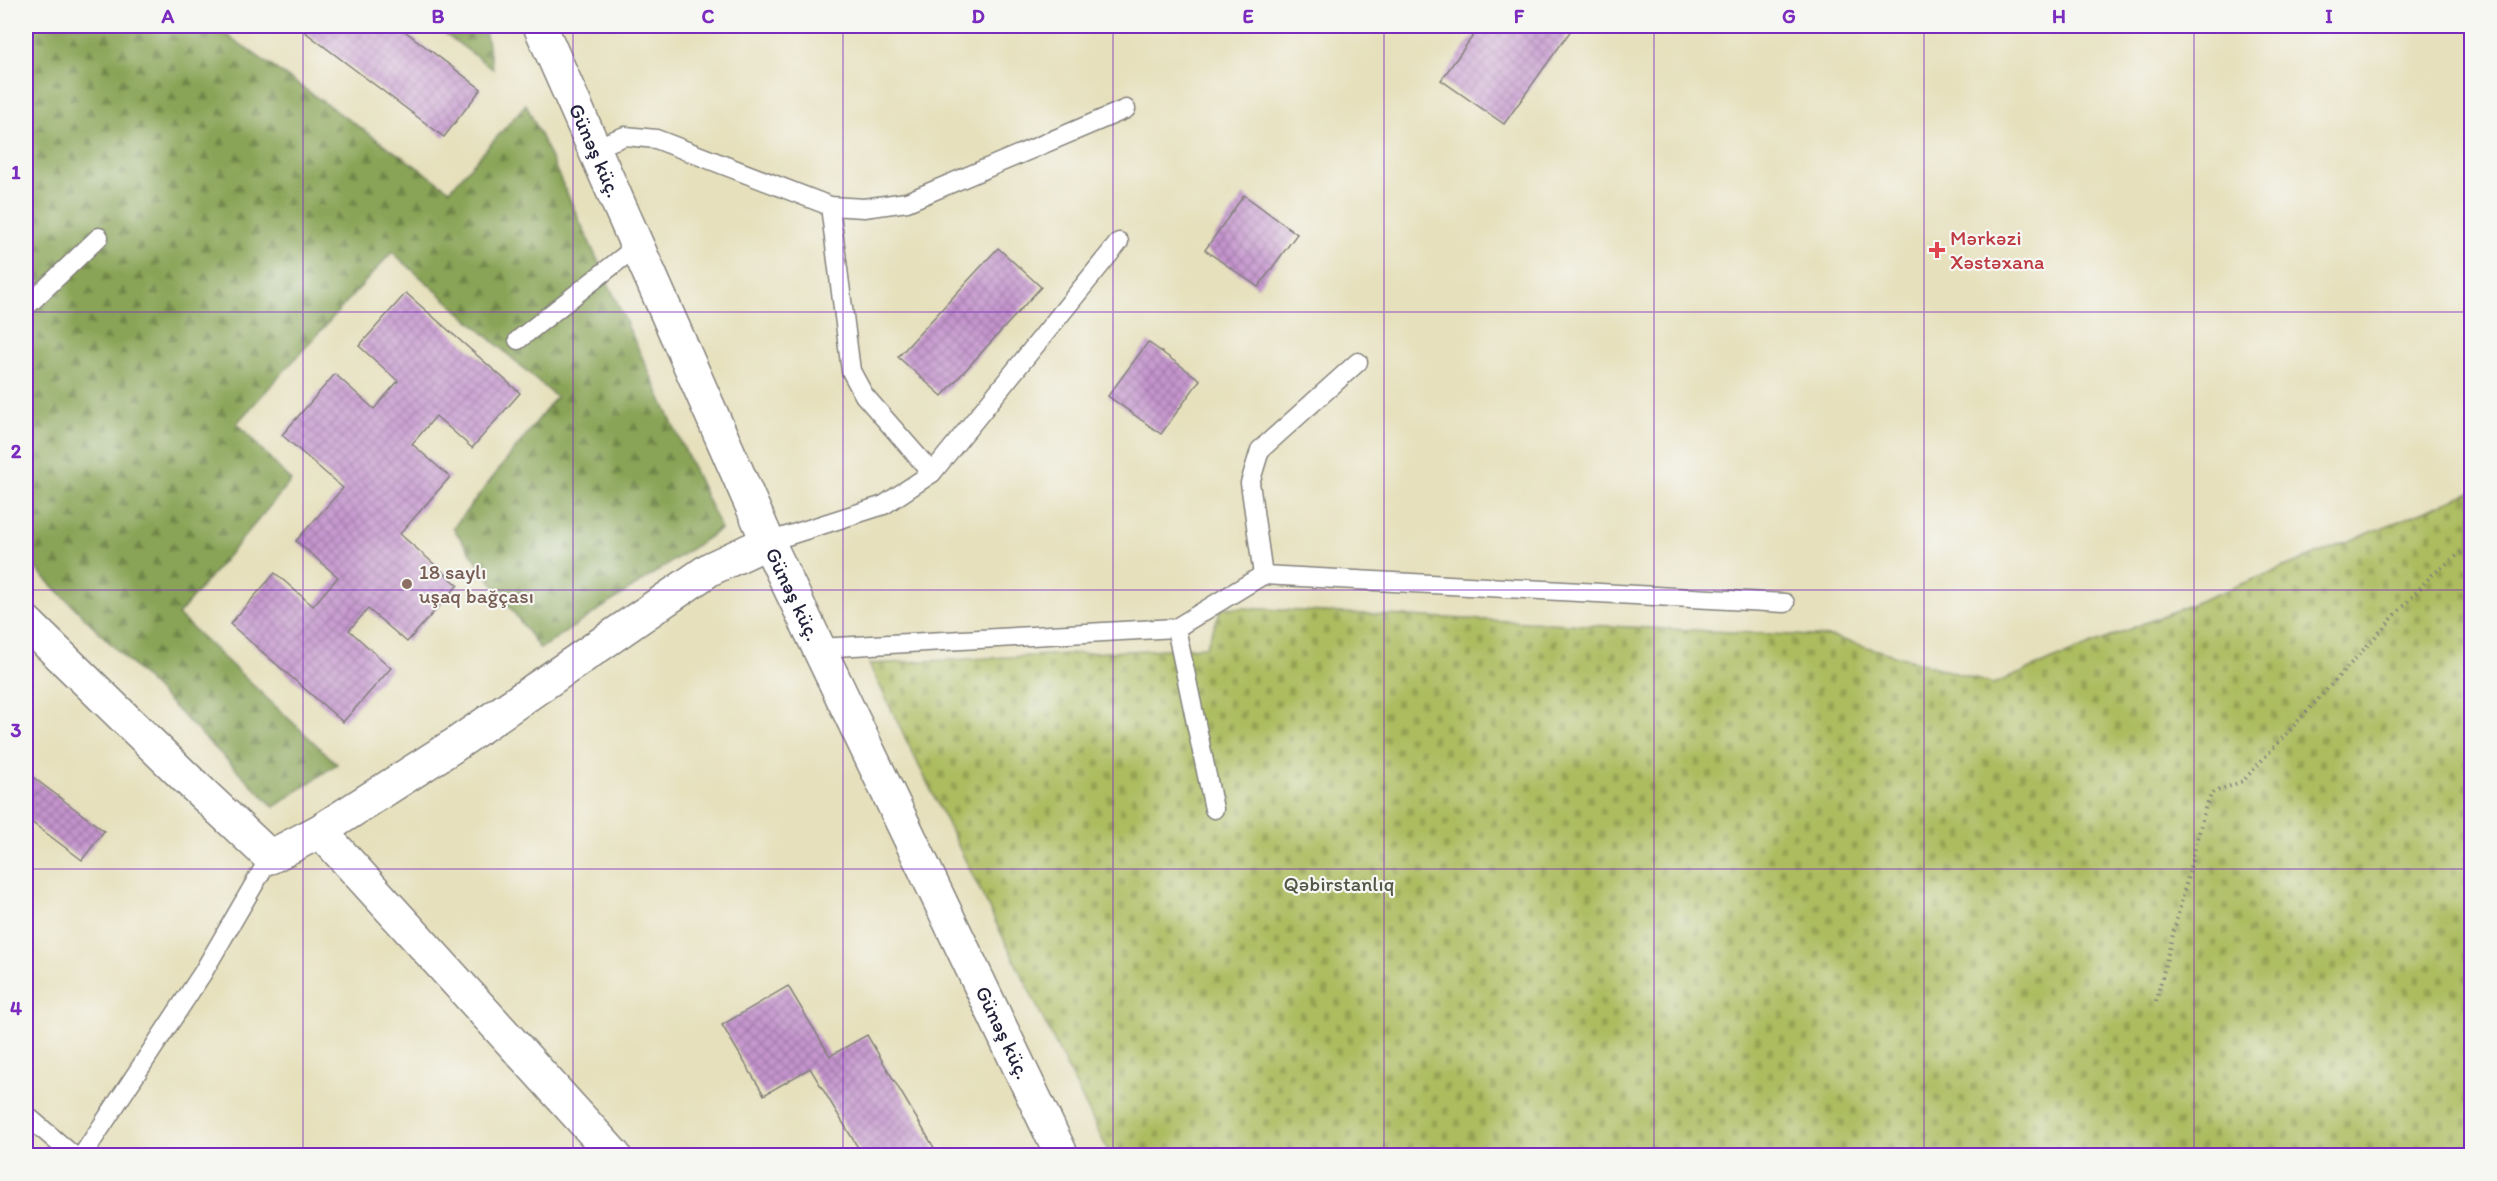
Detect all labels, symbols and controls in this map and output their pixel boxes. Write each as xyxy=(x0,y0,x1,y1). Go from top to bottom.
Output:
text: A xyxy=(161,4,175,28)
text: B xyxy=(432,4,445,28)
text: C xyxy=(702,4,715,28)
text: D xyxy=(971,4,985,28)
text: E xyxy=(1242,4,1254,28)
text: F xyxy=(1514,4,1525,28)
text: G xyxy=(1782,4,1796,28)
text: H xyxy=(2052,4,2066,28)
text: I xyxy=(2325,4,2333,28)
street label: Günəş küç. xyxy=(564,99,627,201)
text: 1 xyxy=(11,160,21,184)
place label: Mərkəzi Xəstəxana xyxy=(1950,225,2044,274)
marker: Mərkəzi Xəstəxana xyxy=(1928,241,1946,259)
text: 2 xyxy=(11,439,22,463)
street label: Günəş küç. xyxy=(761,543,826,645)
place label: 18 saylı uşaq bağçası xyxy=(419,559,534,608)
marker: 18 saylı uşaq bağçası xyxy=(400,577,414,591)
text: 3 xyxy=(11,718,22,742)
park label: Qəbirstanlıq xyxy=(1284,871,1394,896)
street label: Günəş küç. xyxy=(970,982,1036,1083)
text: 4 xyxy=(10,996,22,1020)

